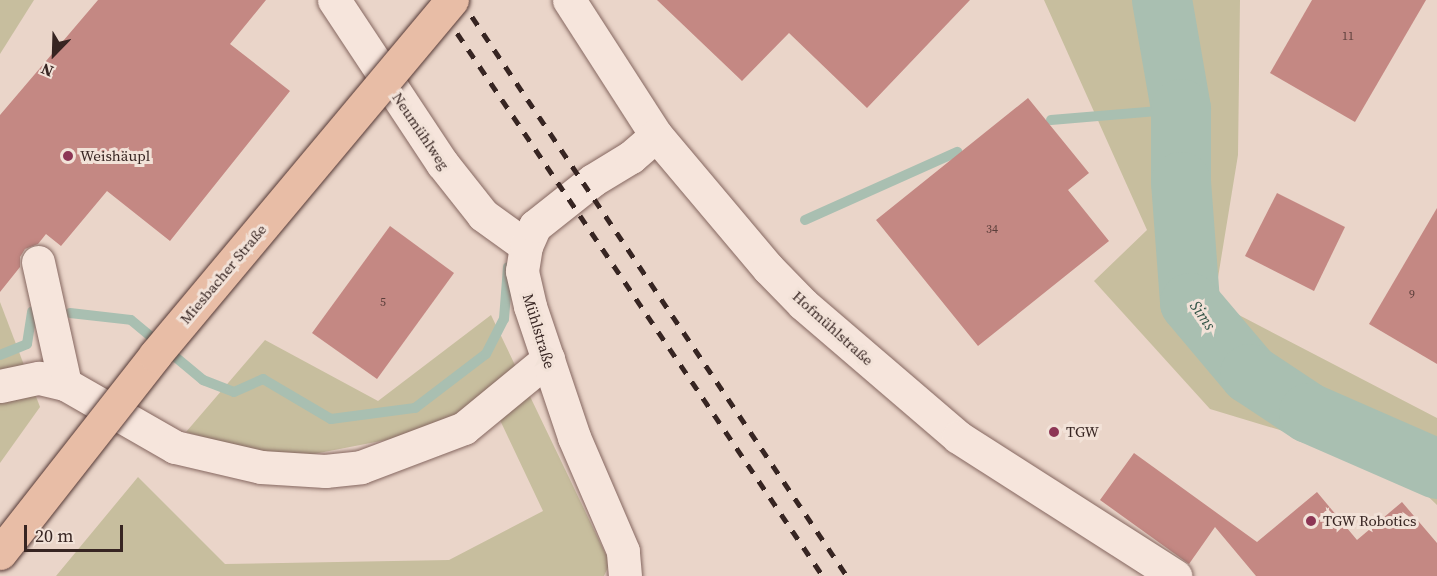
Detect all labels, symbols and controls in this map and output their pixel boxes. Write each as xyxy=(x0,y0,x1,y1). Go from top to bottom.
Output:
north arrow xyxy=(24,24,84,84)
house number: 11 xyxy=(1342,30,1354,44)
text: N xyxy=(37,58,57,83)
street label: Neumühlweg xyxy=(389,89,453,173)
place label: Weishäupl xyxy=(80,147,150,165)
marker: Weishäupl xyxy=(61,149,75,163)
street label: Miesbacher Straße xyxy=(176,220,270,328)
house number: 34 xyxy=(986,223,998,237)
street label: Hofmühlstraße xyxy=(789,287,877,369)
house number: 9 xyxy=(1409,288,1415,302)
street label: Mühlstraße xyxy=(519,291,559,371)
house number: 5 xyxy=(380,296,386,310)
water label: Sims xyxy=(1186,297,1220,333)
place label: TGW xyxy=(1066,423,1099,441)
marker: TGW xyxy=(1047,425,1061,439)
place label: TGW Robotics xyxy=(1323,512,1417,530)
scale bar xyxy=(27,513,126,551)
marker: TGW Robotics xyxy=(1304,514,1318,528)
text: 20 m xyxy=(35,523,73,548)

